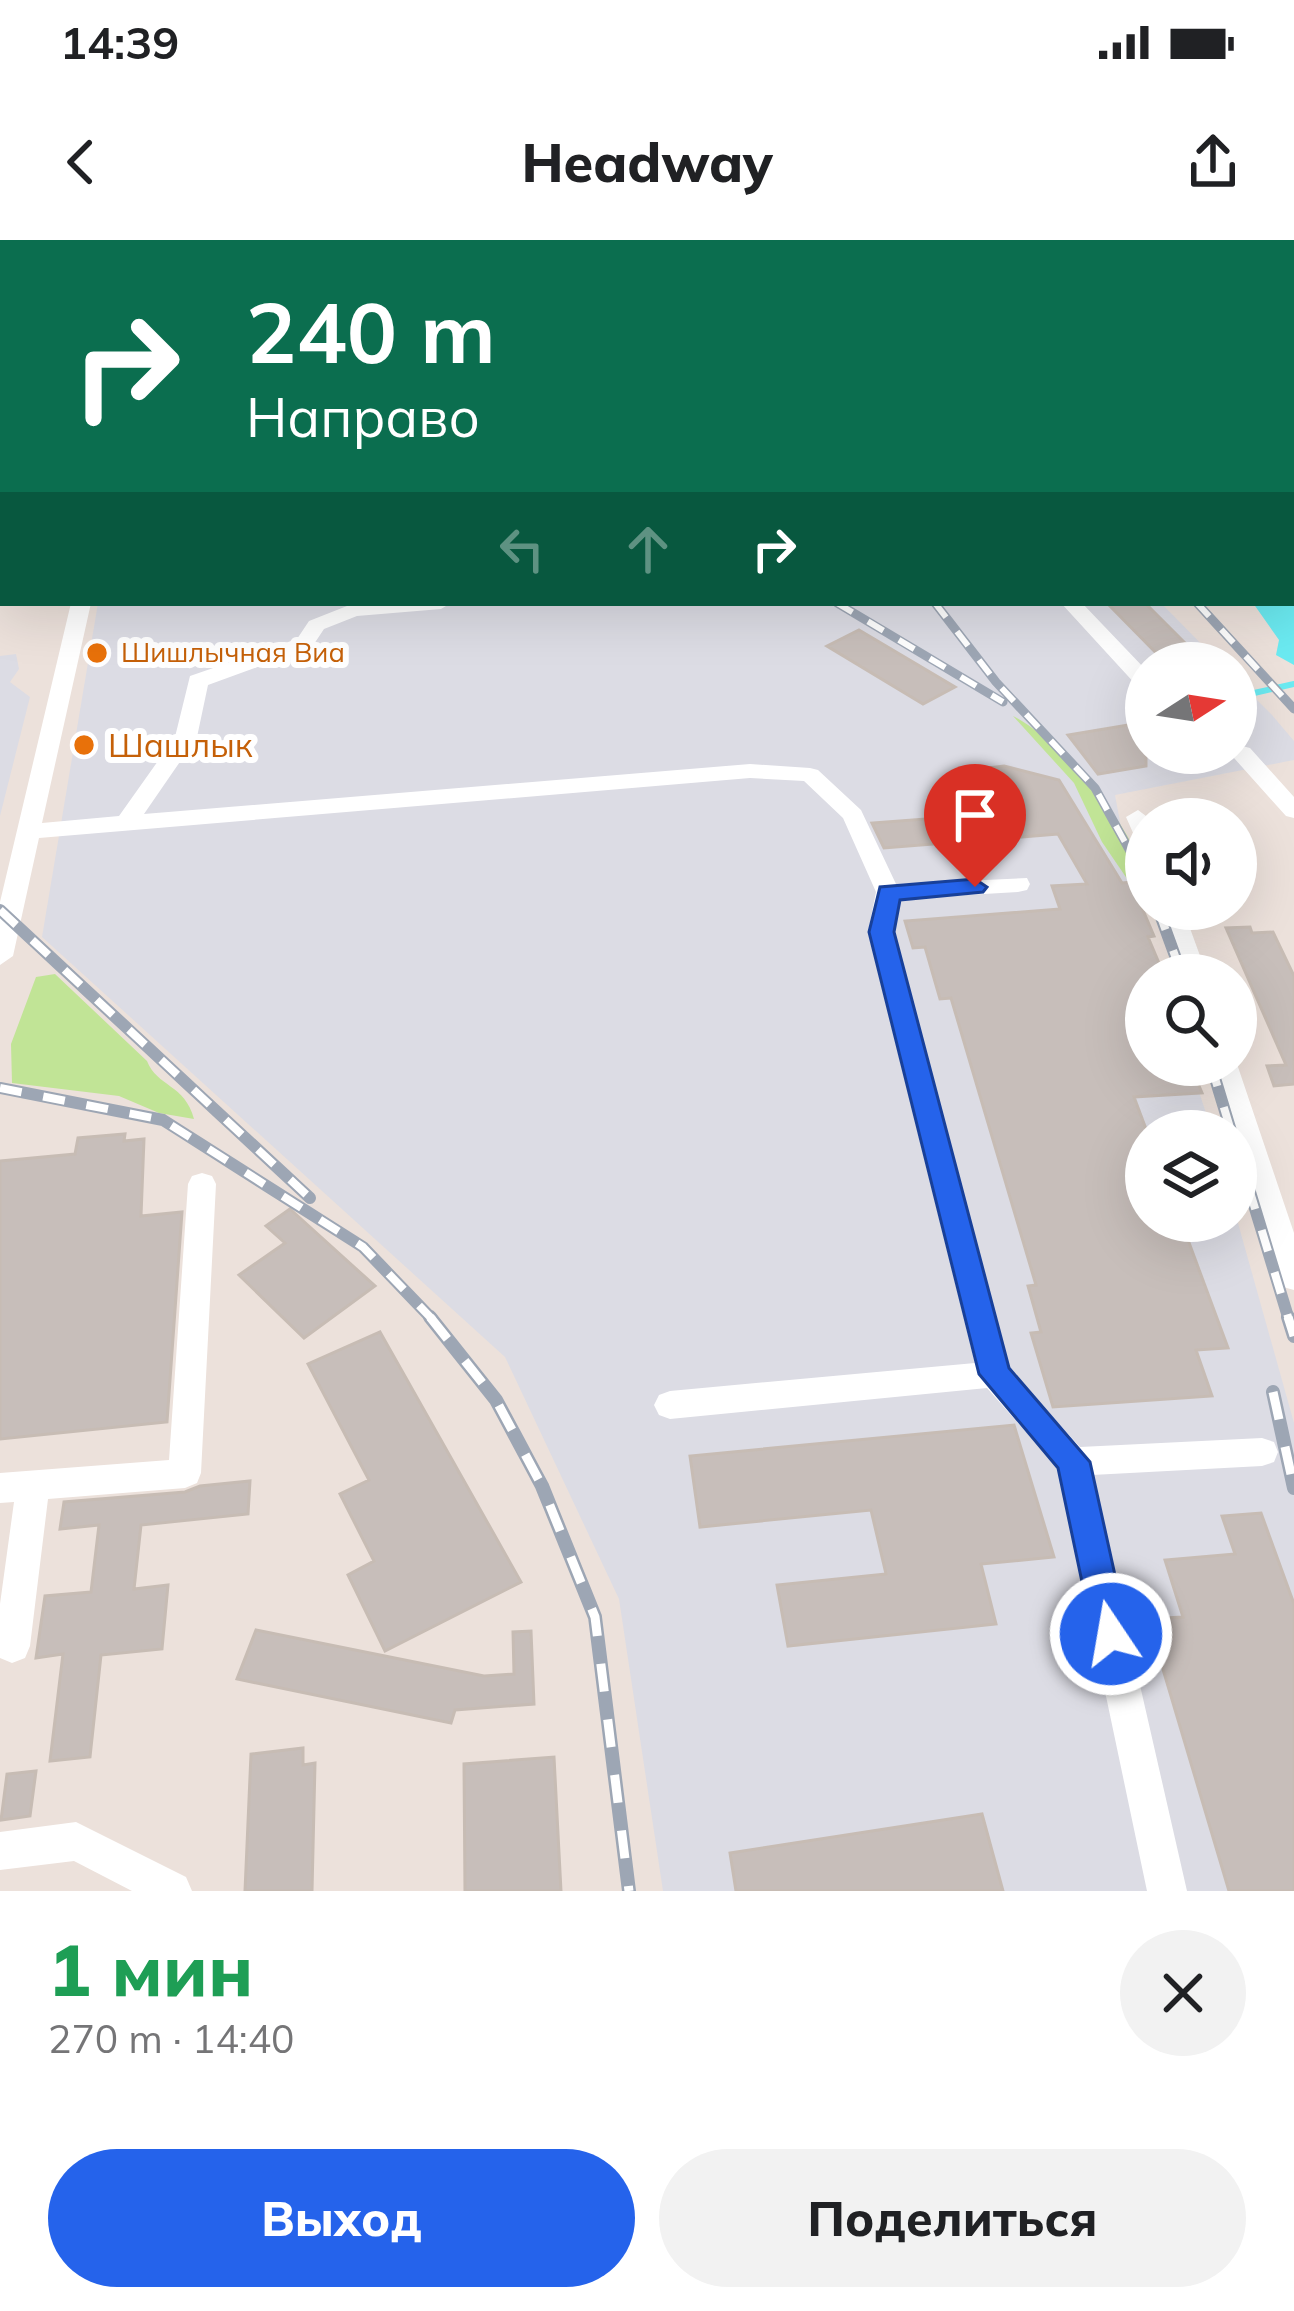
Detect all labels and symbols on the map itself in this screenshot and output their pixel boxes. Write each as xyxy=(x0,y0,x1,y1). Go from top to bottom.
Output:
place label: Шишлычная Виа xyxy=(121,635,345,669)
marker: Шишлычная Виа xyxy=(84,640,110,666)
north arrow xyxy=(1125,642,1257,774)
place label: Шашлык xyxy=(108,724,253,765)
marker: Шашлык xyxy=(71,732,97,758)
pin xyxy=(924,764,1026,887)
position arrow xyxy=(1048,1571,1174,1697)

